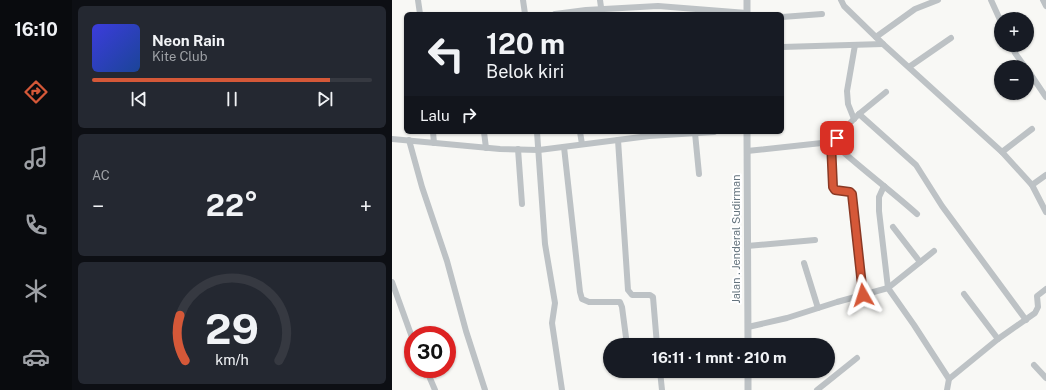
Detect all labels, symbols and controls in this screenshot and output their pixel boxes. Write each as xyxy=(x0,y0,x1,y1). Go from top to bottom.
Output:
map controls xyxy=(994,12,1034,100)
button: + xyxy=(994,12,1034,52)
text: 16:10 xyxy=(14,19,58,40)
text: 120 m xyxy=(486,27,565,60)
icon: left xyxy=(420,28,472,80)
text: Neon Rain xyxy=(152,32,225,49)
text: Kite Club xyxy=(152,49,207,64)
button: − xyxy=(994,60,1034,100)
text: Belok kiri xyxy=(486,61,564,82)
icon: directions xyxy=(22,78,50,106)
icon: previous xyxy=(128,88,150,110)
icon: pause xyxy=(221,88,243,110)
icon: next xyxy=(314,88,336,110)
icon: right xyxy=(458,104,480,126)
text: Lalu xyxy=(420,107,450,124)
pin xyxy=(820,121,854,155)
icon: arrive xyxy=(826,127,848,149)
icon: music xyxy=(22,144,50,172)
text: AC xyxy=(92,168,110,183)
street label: Jalan . Jenderal Sudirman xyxy=(730,174,742,304)
text: 22° xyxy=(206,187,258,223)
text: − xyxy=(92,193,104,219)
text: + xyxy=(360,193,372,219)
icon: phone xyxy=(22,211,50,239)
position arrow xyxy=(842,274,884,316)
icon: climate xyxy=(22,277,50,305)
text: 29 xyxy=(205,304,259,353)
speed limit sign: 30 xyxy=(404,326,456,378)
icon: car xyxy=(22,343,50,371)
text: 16:11 · 1 mnt · 210 m xyxy=(652,349,786,366)
text: km/h xyxy=(215,351,249,368)

